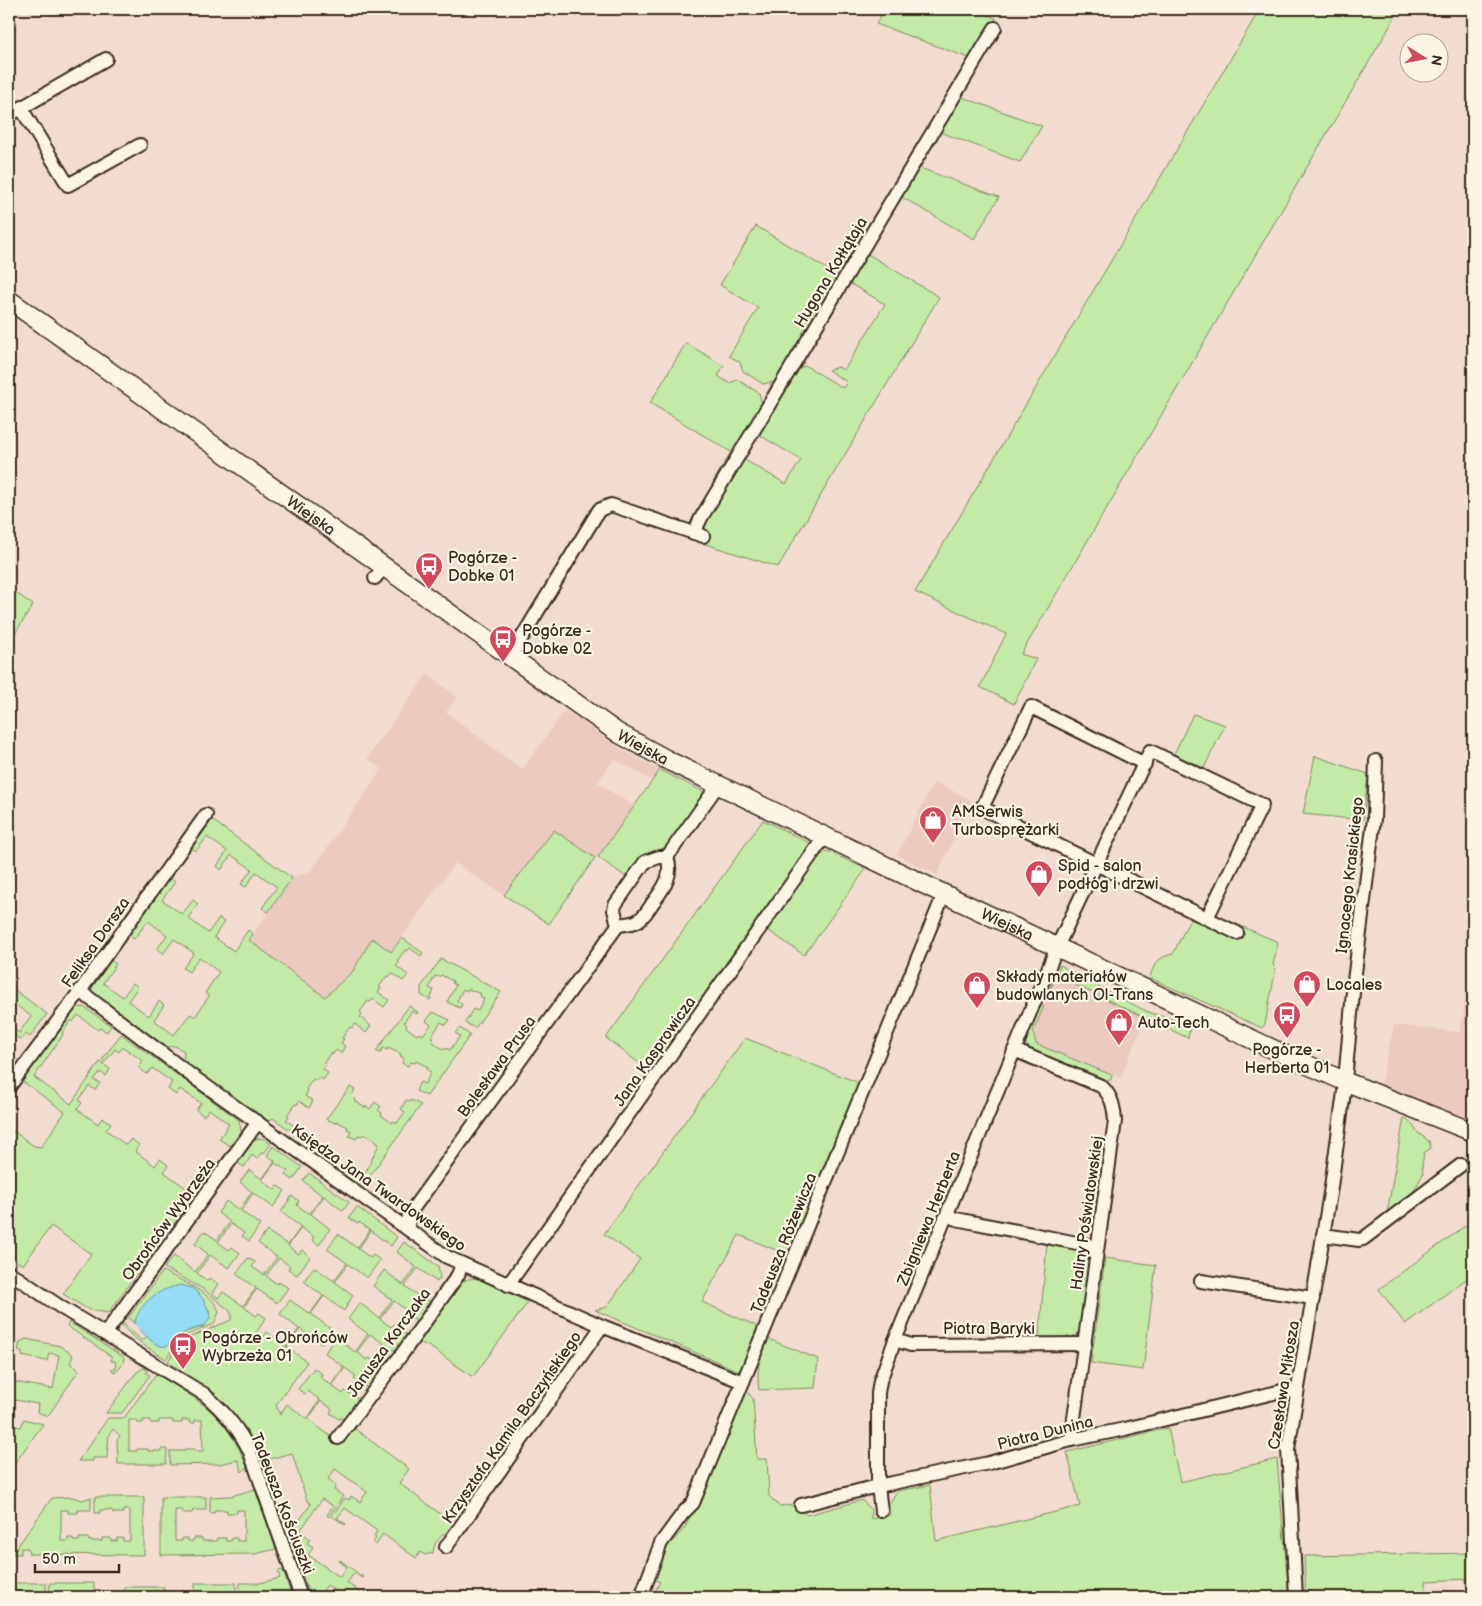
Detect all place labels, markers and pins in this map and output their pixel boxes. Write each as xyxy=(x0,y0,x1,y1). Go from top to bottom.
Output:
place label: Pogórze - Dobke 01 xyxy=(448,549,518,586)
bus stop icon: Pogórze - Dobke 01 xyxy=(414,551,444,590)
place label: Pogórze - Dobke 02 xyxy=(522,622,592,659)
bus stop icon: Pogórze - Dobke 02 xyxy=(488,624,518,663)
place label: AMSerwis Turbosprężarki xyxy=(952,803,1059,840)
shop icon: AMSerwis Turbosprężarki xyxy=(918,805,948,844)
place label: Spid - salon podłóg i drzwi xyxy=(1058,857,1159,894)
shop icon: Spid - salon podłóg i drzwi xyxy=(1024,859,1054,898)
place label: Składy materiałów budowlanych Ol-Trans xyxy=(996,968,1153,1005)
shop icon: Locales xyxy=(1292,969,1322,1008)
shop icon: Składy materiałów budowlanych Ol-Trans xyxy=(962,970,992,1009)
place label: Locales xyxy=(1326,976,1382,995)
bus stop icon: Pogórze - Herberta 01 xyxy=(1272,1000,1302,1039)
shop icon: Auto-Tech xyxy=(1104,1007,1134,1046)
place label: Auto-Tech xyxy=(1138,1014,1210,1033)
place label: Pogórze - Herberta 01 xyxy=(1245,1041,1329,1078)
place label: Pogórze - Obrońców Wybrzeża 01 xyxy=(202,1329,348,1366)
bus stop icon: Pogórze - Obrońców Wybrzeża 01 xyxy=(168,1331,198,1370)

